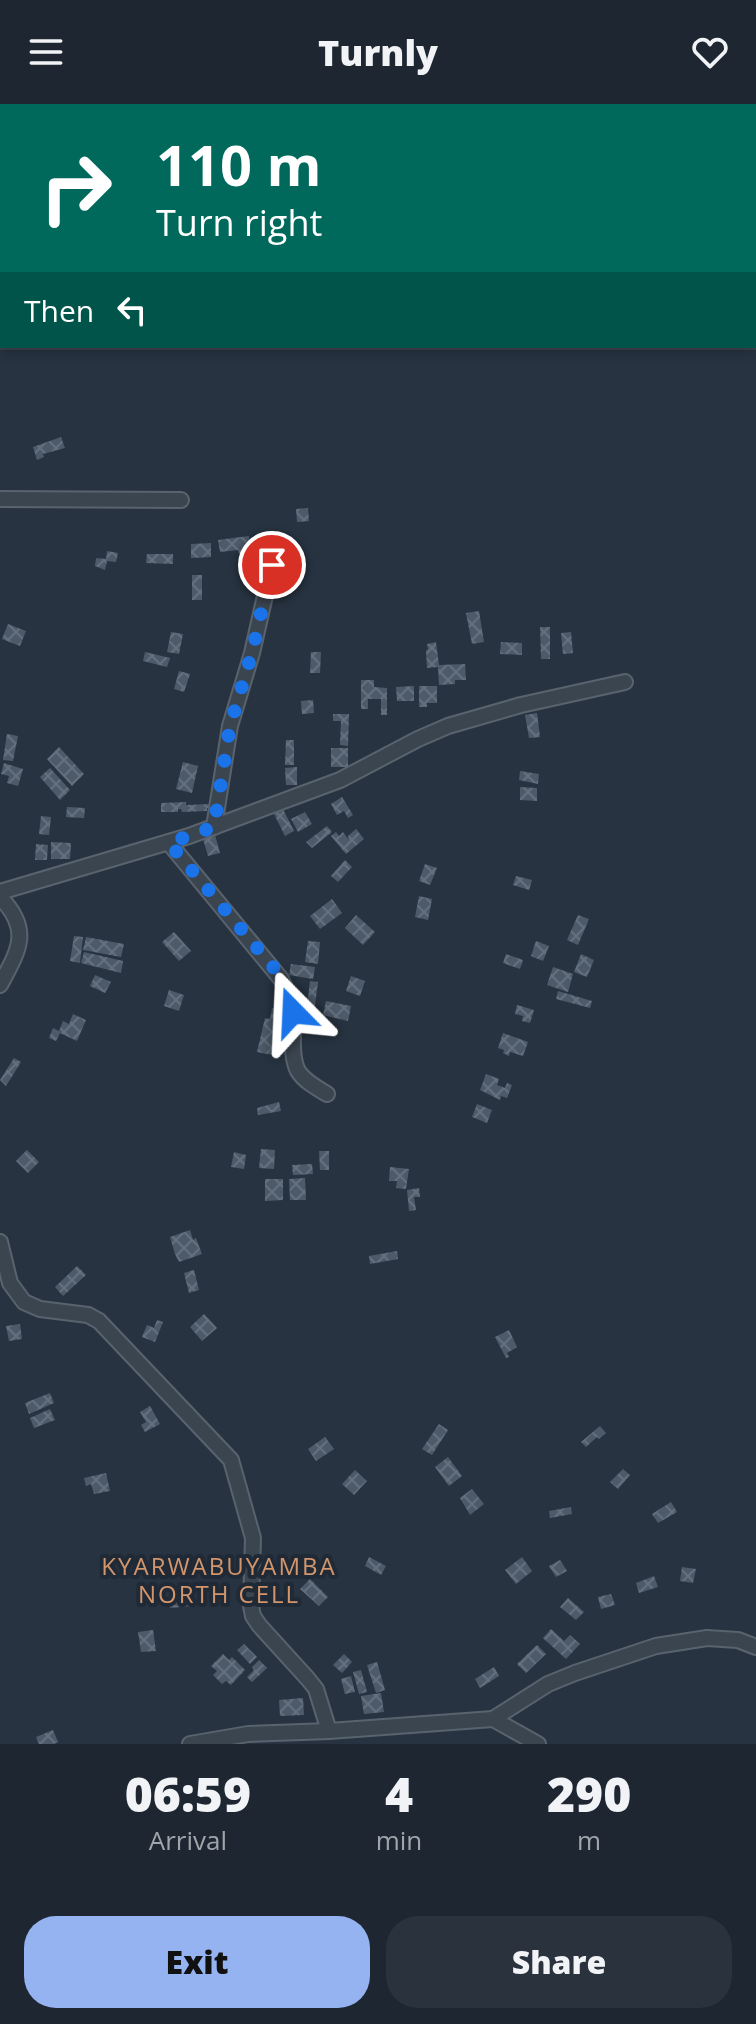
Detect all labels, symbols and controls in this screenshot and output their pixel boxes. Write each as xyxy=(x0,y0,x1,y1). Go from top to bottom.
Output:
text: Turnly xyxy=(318,28,438,77)
icon: menu xyxy=(24,30,68,74)
icon: heart xyxy=(688,30,732,74)
text: 110 m xyxy=(156,126,322,202)
icon: right xyxy=(24,136,128,240)
text: Turn right xyxy=(156,198,322,247)
icon: left xyxy=(110,288,154,332)
text: Then xyxy=(24,290,94,331)
pin xyxy=(238,531,306,599)
icon: arrive xyxy=(250,543,294,587)
position arrow xyxy=(251,970,335,1054)
district label: KYARWABUYAMBA NORTH CELL xyxy=(101,1549,337,1610)
text: 06:59 xyxy=(125,1761,251,1826)
text: 4 xyxy=(385,1761,413,1826)
text: 290 xyxy=(547,1761,631,1826)
text: Arrival xyxy=(149,1822,227,1858)
text: min xyxy=(376,1822,422,1858)
text: m xyxy=(577,1822,601,1858)
button: Exit xyxy=(24,1916,370,2008)
button: Share xyxy=(386,1916,732,2008)

